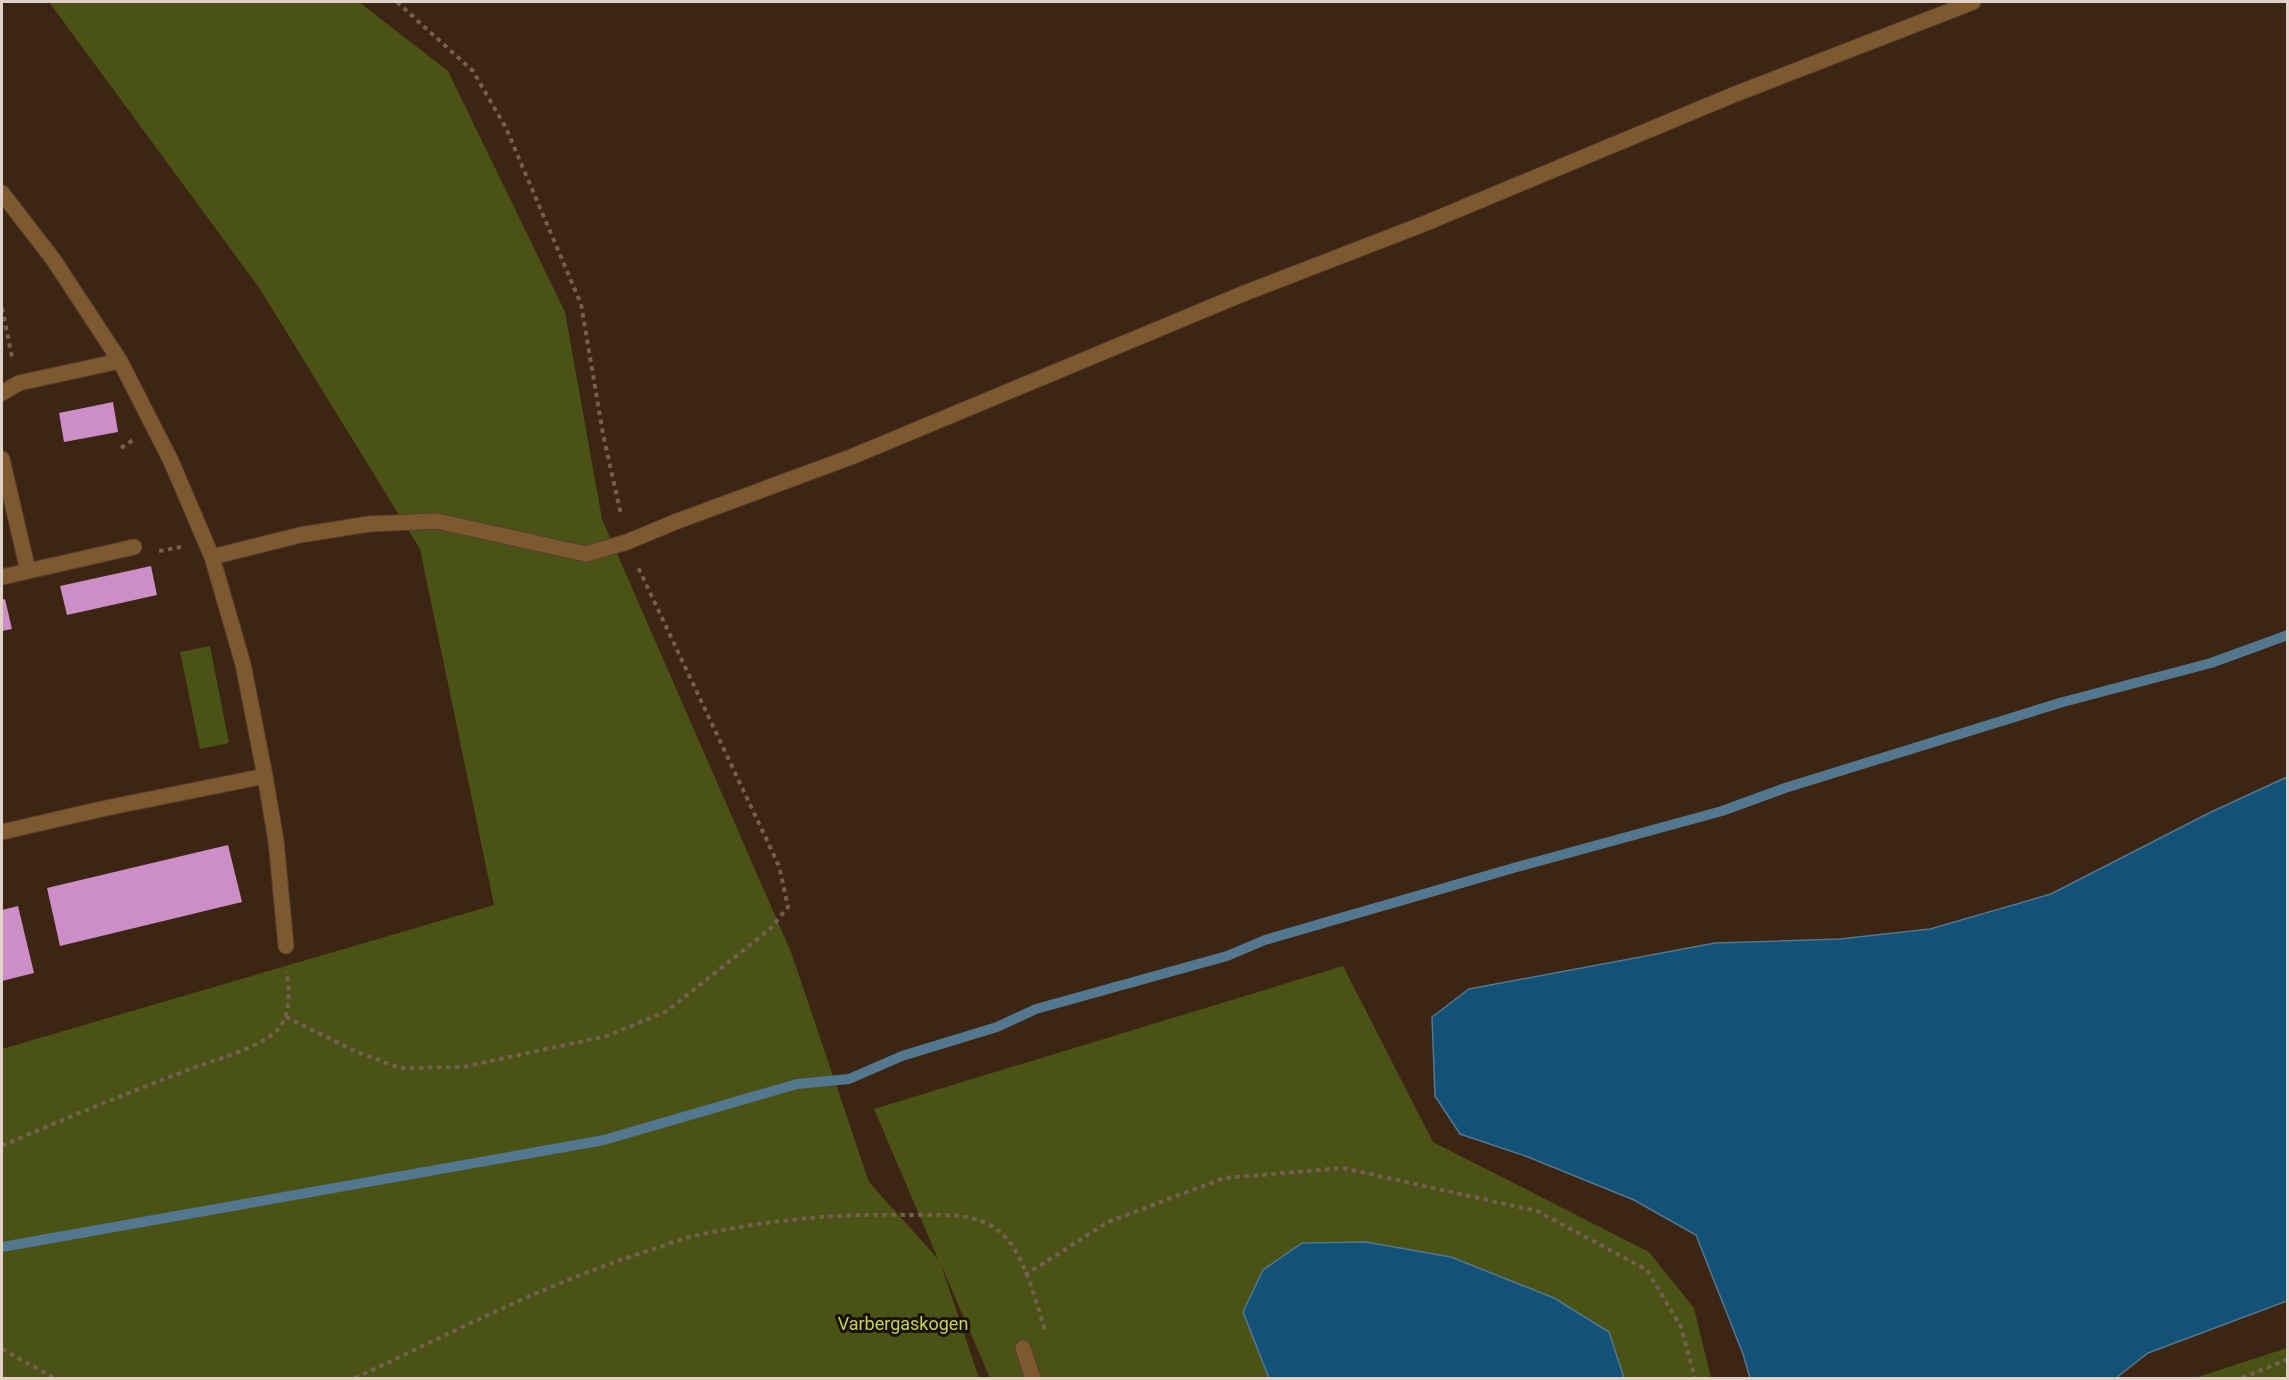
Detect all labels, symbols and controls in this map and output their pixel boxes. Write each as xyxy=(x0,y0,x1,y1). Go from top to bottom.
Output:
park label: Varbergaskogen xyxy=(838,1313,968,1334)

